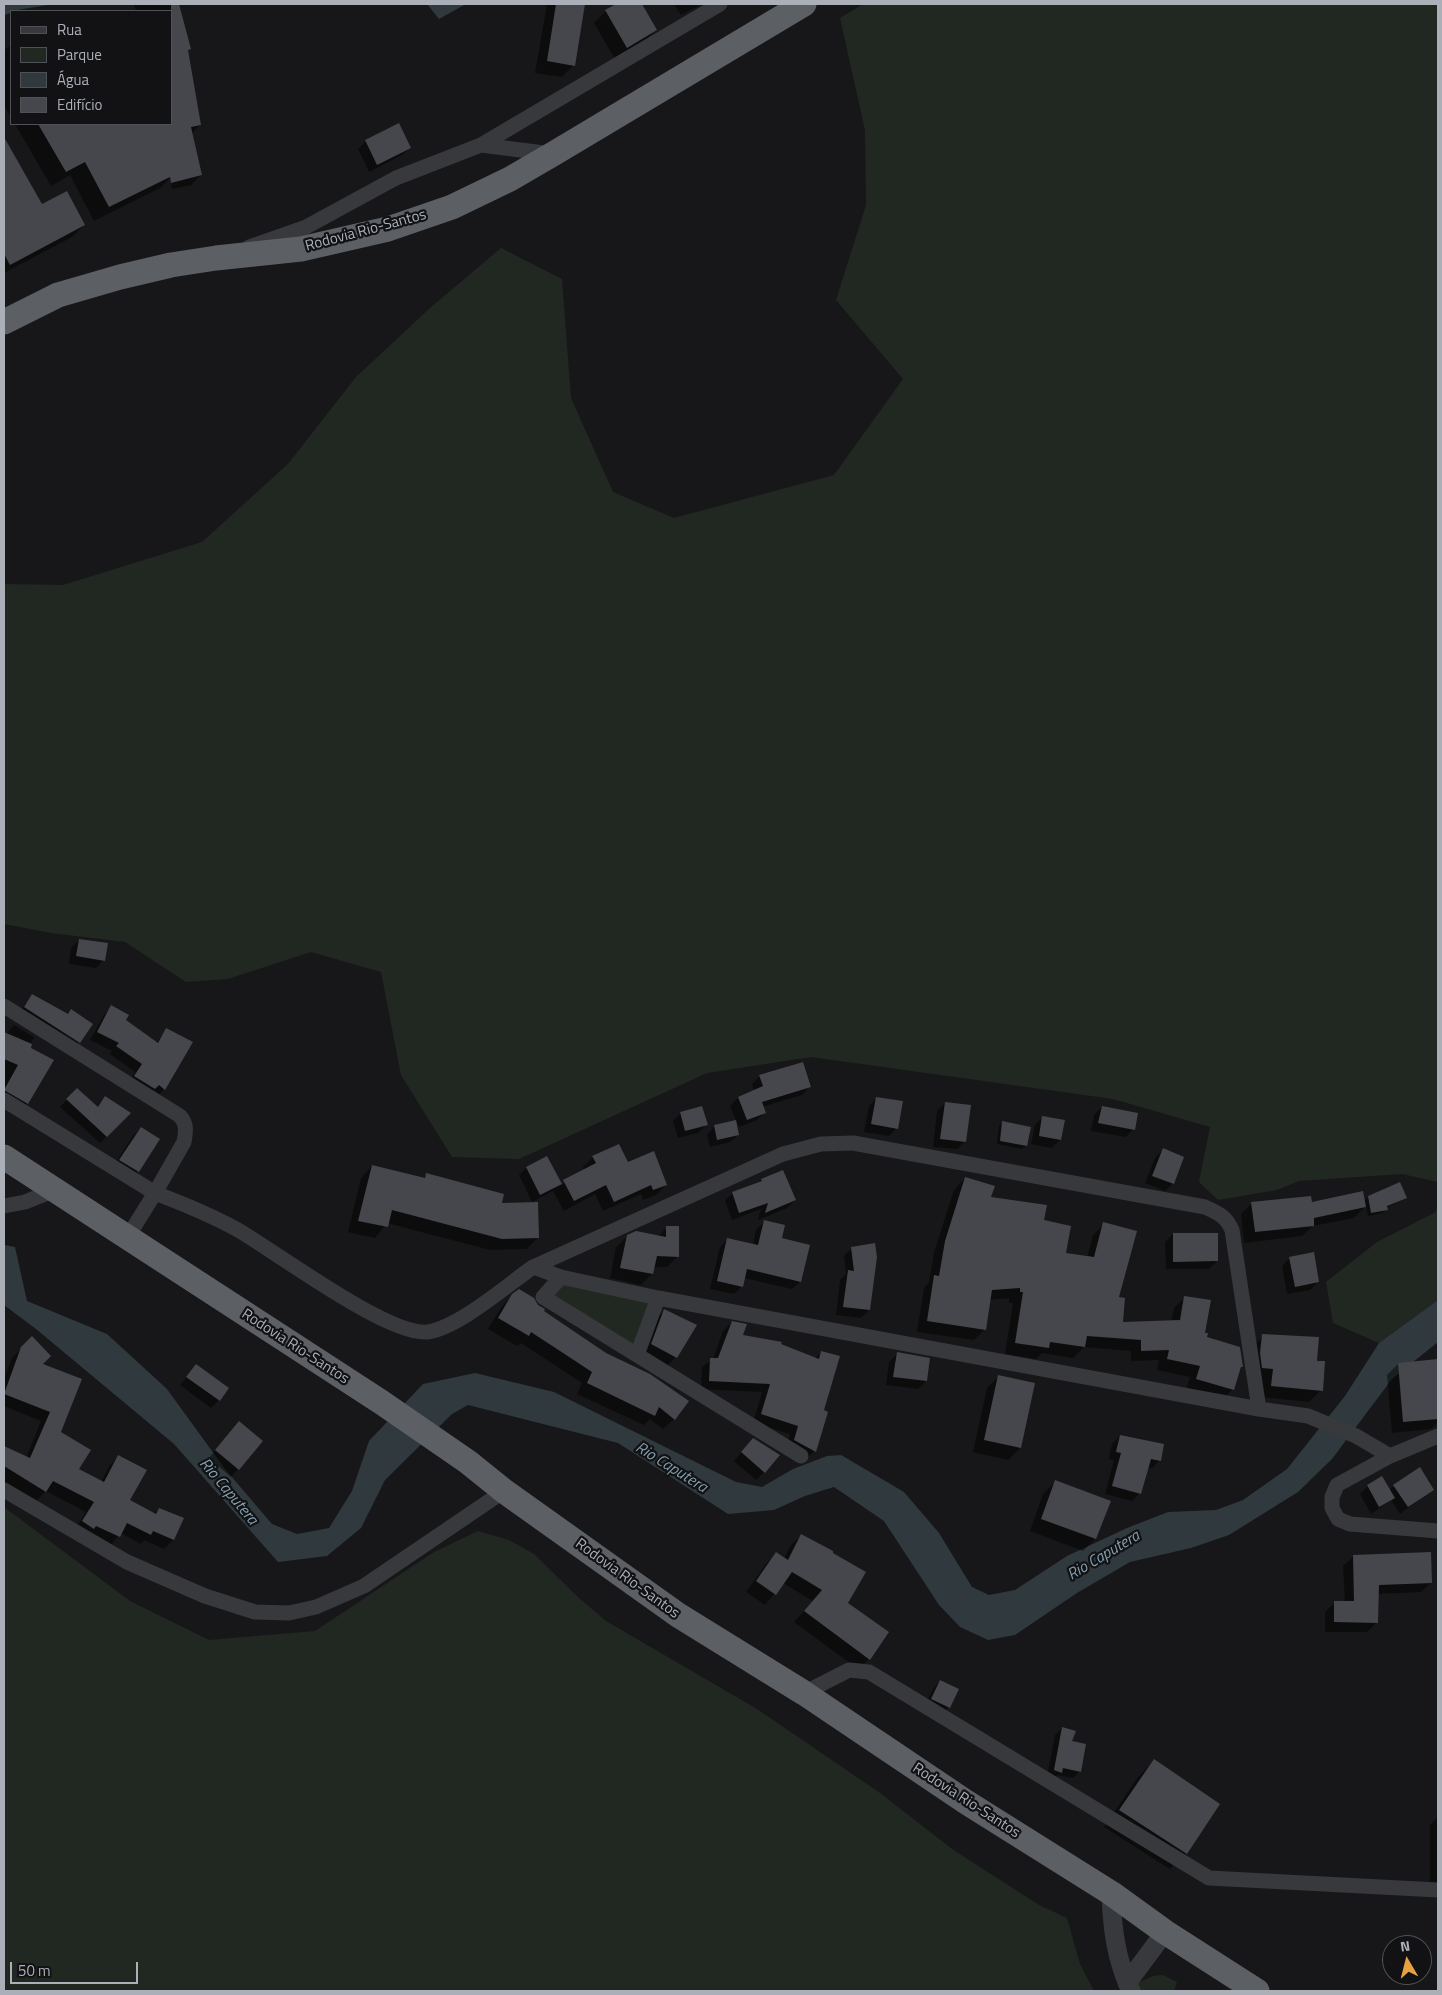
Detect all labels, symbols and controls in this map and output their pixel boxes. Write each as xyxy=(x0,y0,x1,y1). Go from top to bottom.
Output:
legend xyxy=(10,10,172,125)
text: Rua xyxy=(57,18,82,41)
text: Parque xyxy=(57,43,102,66)
text: Água xyxy=(57,68,89,91)
text: Edifício xyxy=(57,93,102,116)
street label: Rodovia Rio-Santos xyxy=(304,206,428,256)
street label: Rodovia Rio-Santos xyxy=(238,1306,352,1388)
water label: Rio Caputera xyxy=(632,1438,710,1498)
water label: Rio Caputera xyxy=(195,1455,261,1529)
water label: Rio Caputera xyxy=(1064,1527,1144,1585)
street label: Rodovia Rio-Santos xyxy=(571,1535,683,1623)
street label: Rodovia Rio-Santos xyxy=(909,1760,1023,1842)
north arrow xyxy=(1382,1935,1432,1985)
text: N xyxy=(1399,1935,1411,1957)
scale bar xyxy=(12,1952,140,1984)
text: 50 m xyxy=(18,1959,51,1982)

